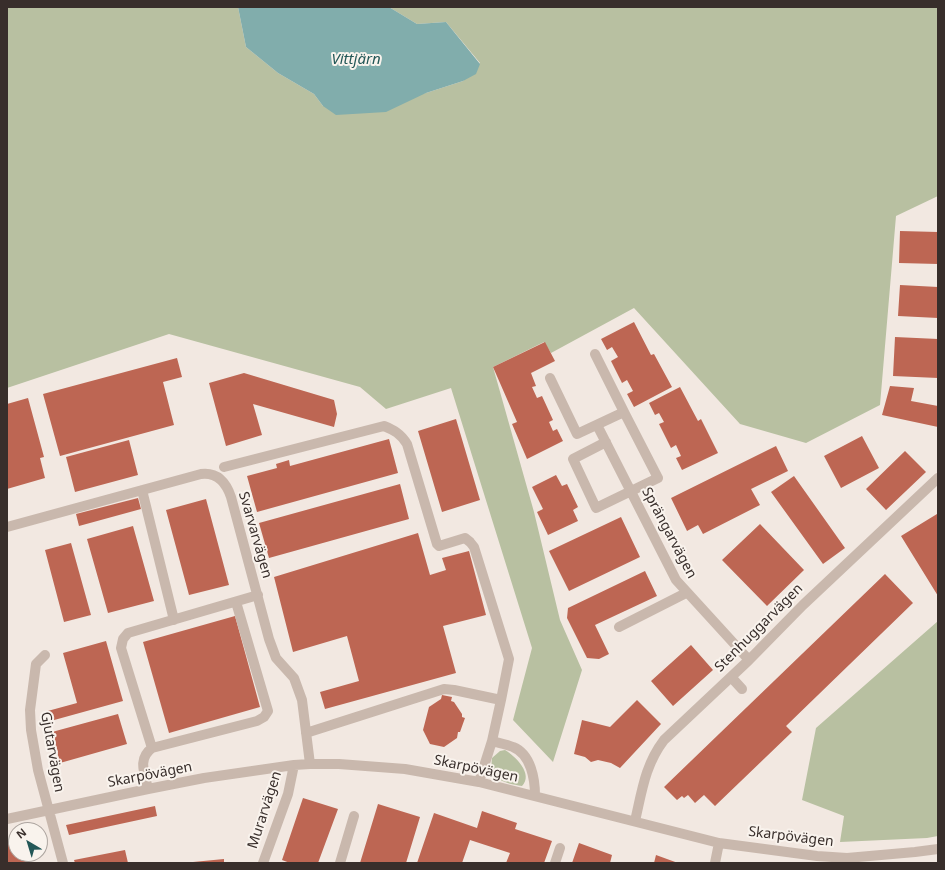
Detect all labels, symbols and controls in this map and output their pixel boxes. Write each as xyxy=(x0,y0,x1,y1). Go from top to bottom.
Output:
water label: Vittjärn xyxy=(331,51,381,69)
street label: Sprängarvägen xyxy=(638,485,700,581)
street label: Svarvarvägen xyxy=(235,490,275,580)
street label: Stenhuggarvägen xyxy=(711,580,807,676)
street label: Gjutarvägen xyxy=(37,711,67,793)
street label: Skarpövägen xyxy=(432,752,520,786)
street label: Skarpövägen xyxy=(106,759,194,791)
street label: Murarvägen xyxy=(245,769,285,851)
north arrow xyxy=(8,822,48,862)
street label: Skarpövägen xyxy=(747,823,835,851)
text: N xyxy=(13,824,29,842)

